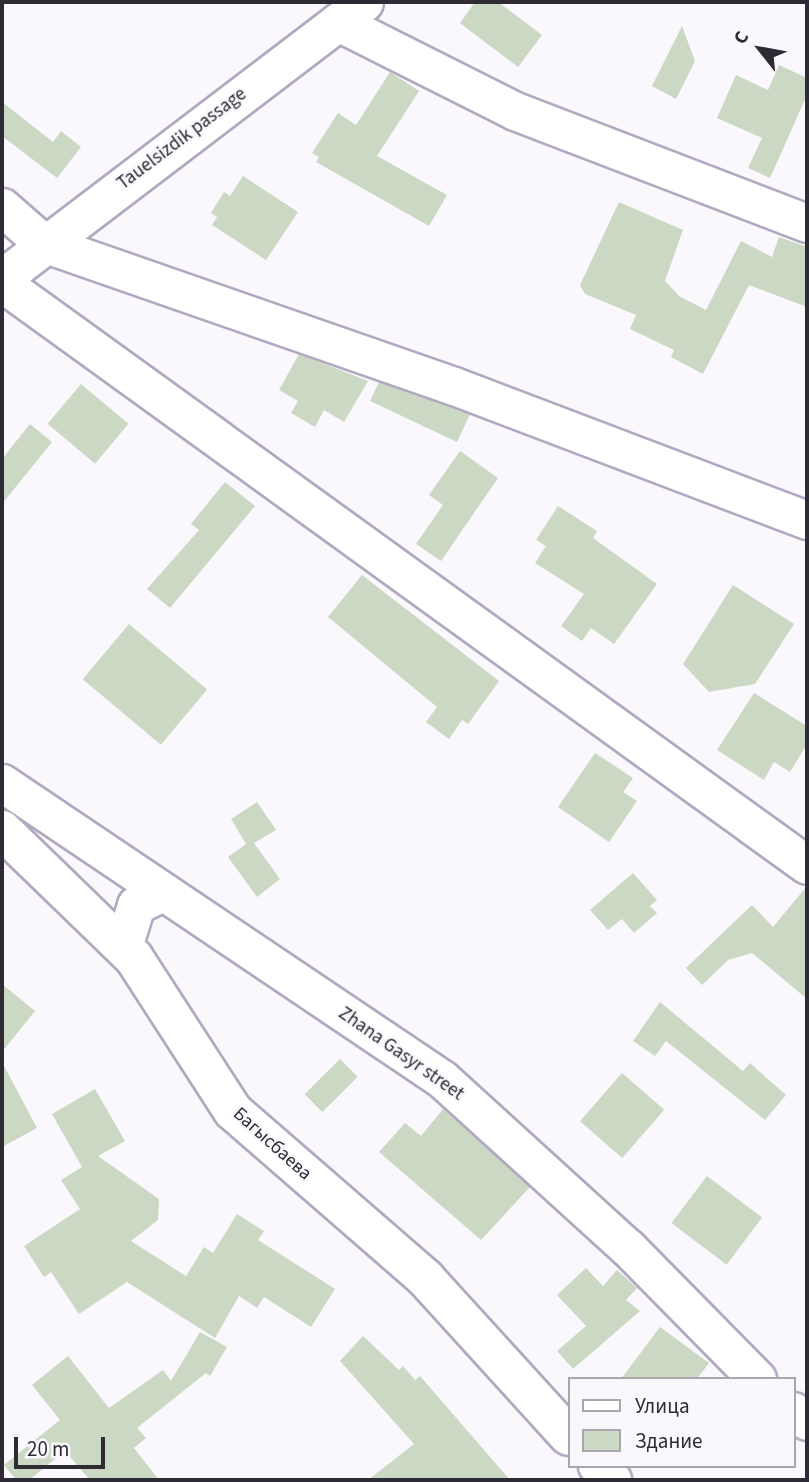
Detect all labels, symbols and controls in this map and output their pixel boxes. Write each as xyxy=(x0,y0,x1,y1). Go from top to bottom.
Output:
north arrow xyxy=(725,14,795,84)
text: С xyxy=(727,26,756,50)
street label: Tauelsizdik passage xyxy=(113,83,251,195)
street label: Zhana Gasyr street xyxy=(334,1002,468,1106)
street label: Багысбаева xyxy=(228,1103,316,1185)
legend xyxy=(568,1377,795,1468)
text: Улица xyxy=(635,1391,690,1421)
scale bar xyxy=(18,1422,108,1466)
text: Здание xyxy=(635,1426,703,1456)
text: 20 m xyxy=(27,1434,69,1464)

